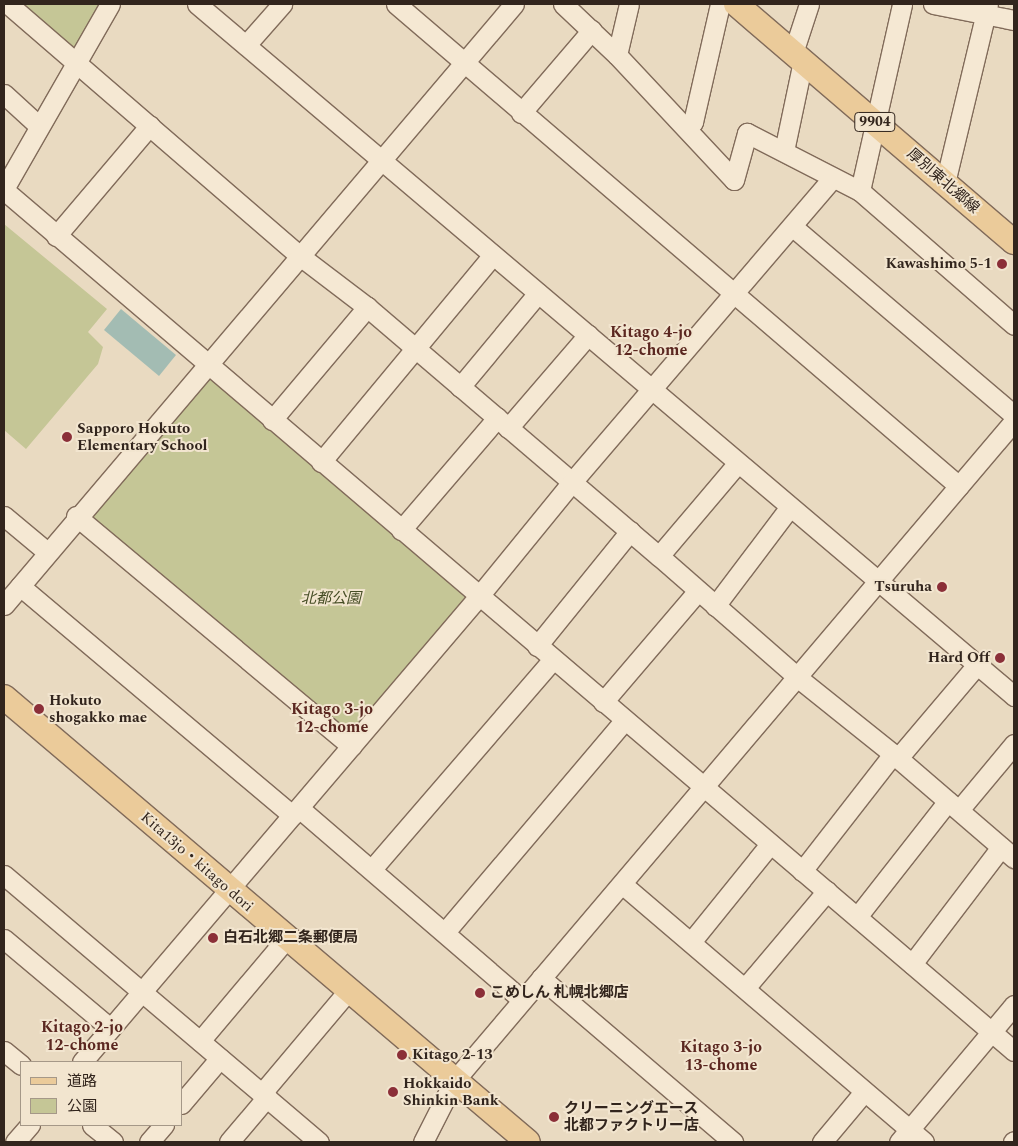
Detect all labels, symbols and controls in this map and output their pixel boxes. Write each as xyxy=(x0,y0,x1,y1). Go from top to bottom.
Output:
road number: 9904 xyxy=(854,110,896,134)
street label: 厚別東北郷線 xyxy=(903,145,983,217)
place label: Kawashimo 5-1 xyxy=(886,255,992,273)
marker: Kawashimo 5-1 xyxy=(996,258,1008,270)
district label: Kitago 4-jo 12-chome xyxy=(610,322,692,360)
place label: Sapporo Hokuto Elementary School xyxy=(77,419,207,454)
marker: Sapporo Hokuto Elementary School xyxy=(61,431,73,443)
place label: Tsuruha xyxy=(874,578,932,596)
marker: Tsuruha xyxy=(936,581,948,593)
park label: 北都公園 xyxy=(301,590,361,608)
place label: Hard Off xyxy=(928,649,990,667)
marker: Hard Off xyxy=(994,652,1006,664)
place label: Hokuto shogakko mae xyxy=(49,691,147,726)
district label: Kitago 3-jo 12-chome xyxy=(291,699,373,737)
marker: Hokuto shogakko mae xyxy=(33,703,45,715)
street label: Kita13jo・kitago dori xyxy=(137,808,257,916)
place label: 白石北郷二条郵便局 xyxy=(223,929,358,947)
marker: 白石北郷二条郵便局 xyxy=(207,932,219,944)
place label: こめしん 札幌北郷店 xyxy=(490,984,629,1002)
marker: こめしん 札幌北郷店 xyxy=(474,987,486,999)
district label: Kitago 2-jo 12-chome xyxy=(41,1017,123,1055)
district label: Kitago 3-jo 13-chome xyxy=(680,1037,762,1075)
place label: Kitago 2-13 xyxy=(412,1046,493,1064)
marker: Kitago 2-13 xyxy=(396,1049,408,1061)
legend xyxy=(20,1061,182,1126)
text: 道路 xyxy=(67,1070,97,1093)
place label: Hokkaido Shinkin Bank xyxy=(403,1074,499,1109)
marker: Hokkaido Shinkin Bank xyxy=(387,1086,399,1098)
text: 公園 xyxy=(67,1095,97,1118)
place label: クリーニングエース 北都ファクトリー店 xyxy=(564,1099,699,1134)
marker: クリーニングエース 北都ファクトリー店 xyxy=(548,1111,560,1123)

